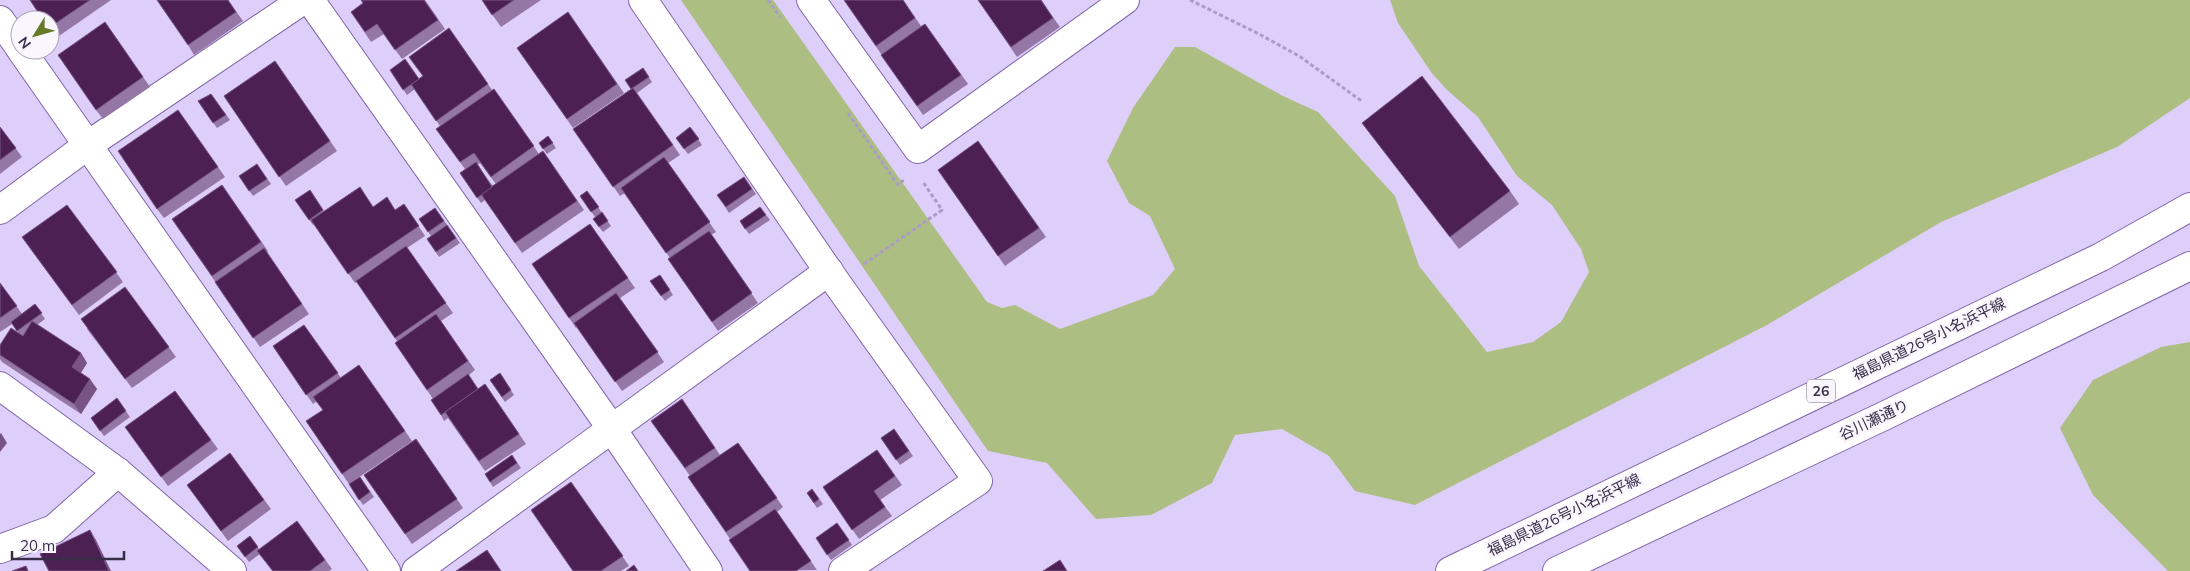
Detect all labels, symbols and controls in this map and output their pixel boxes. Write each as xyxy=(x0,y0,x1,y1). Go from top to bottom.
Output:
north arrow xyxy=(10,10,60,60)
text: N xyxy=(14,33,35,52)
street label: 福島県道26号小名浜平線 xyxy=(1849,293,2008,384)
road number: 26 xyxy=(1807,380,1835,402)
street label: 谷川瀬通り xyxy=(1836,395,1912,444)
street label: 福島県道26号小名浜平線 xyxy=(1484,469,1643,560)
scale bar xyxy=(12,528,125,560)
text: 20 m xyxy=(20,536,55,555)

